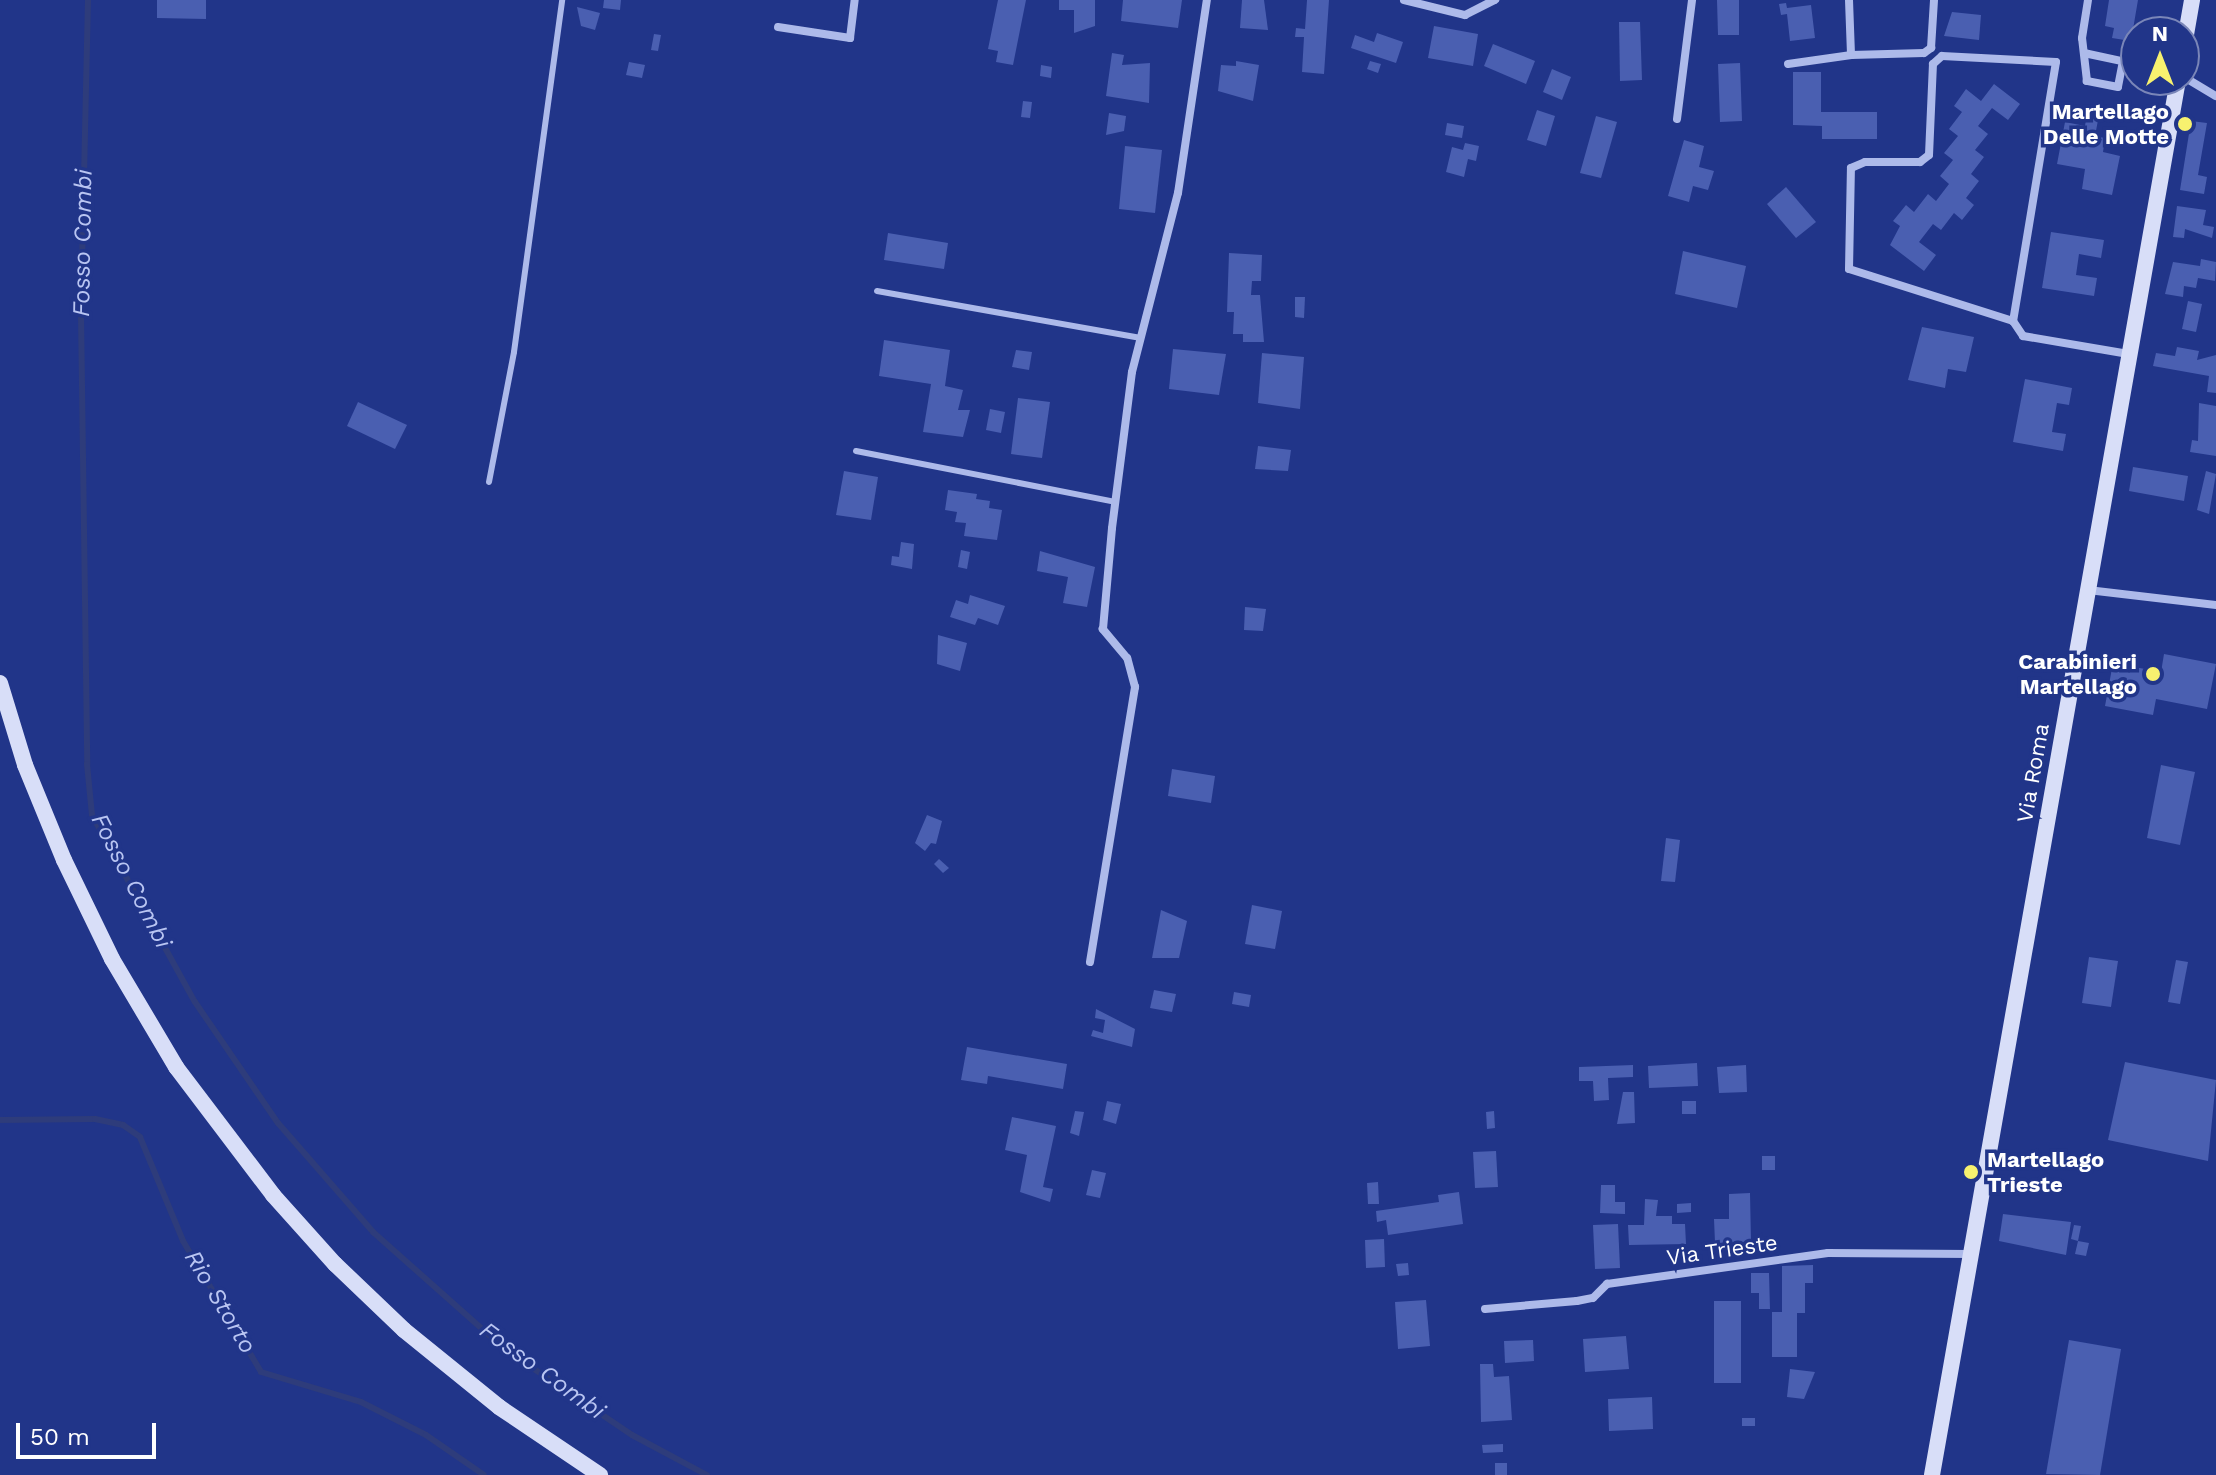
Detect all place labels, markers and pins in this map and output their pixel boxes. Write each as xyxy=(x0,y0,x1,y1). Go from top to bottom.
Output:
place label: Martellago Delle Motte xyxy=(2043,98,2169,150)
marker: Martellago Delle Motte xyxy=(2176,115,2194,133)
place label: Carabinieri Martellago xyxy=(2018,648,2137,700)
marker: Carabinieri Martellago xyxy=(2144,665,2162,683)
place label: Martellago Trieste xyxy=(1987,1146,2104,1198)
marker: Martellago Trieste xyxy=(1962,1163,1980,1181)

